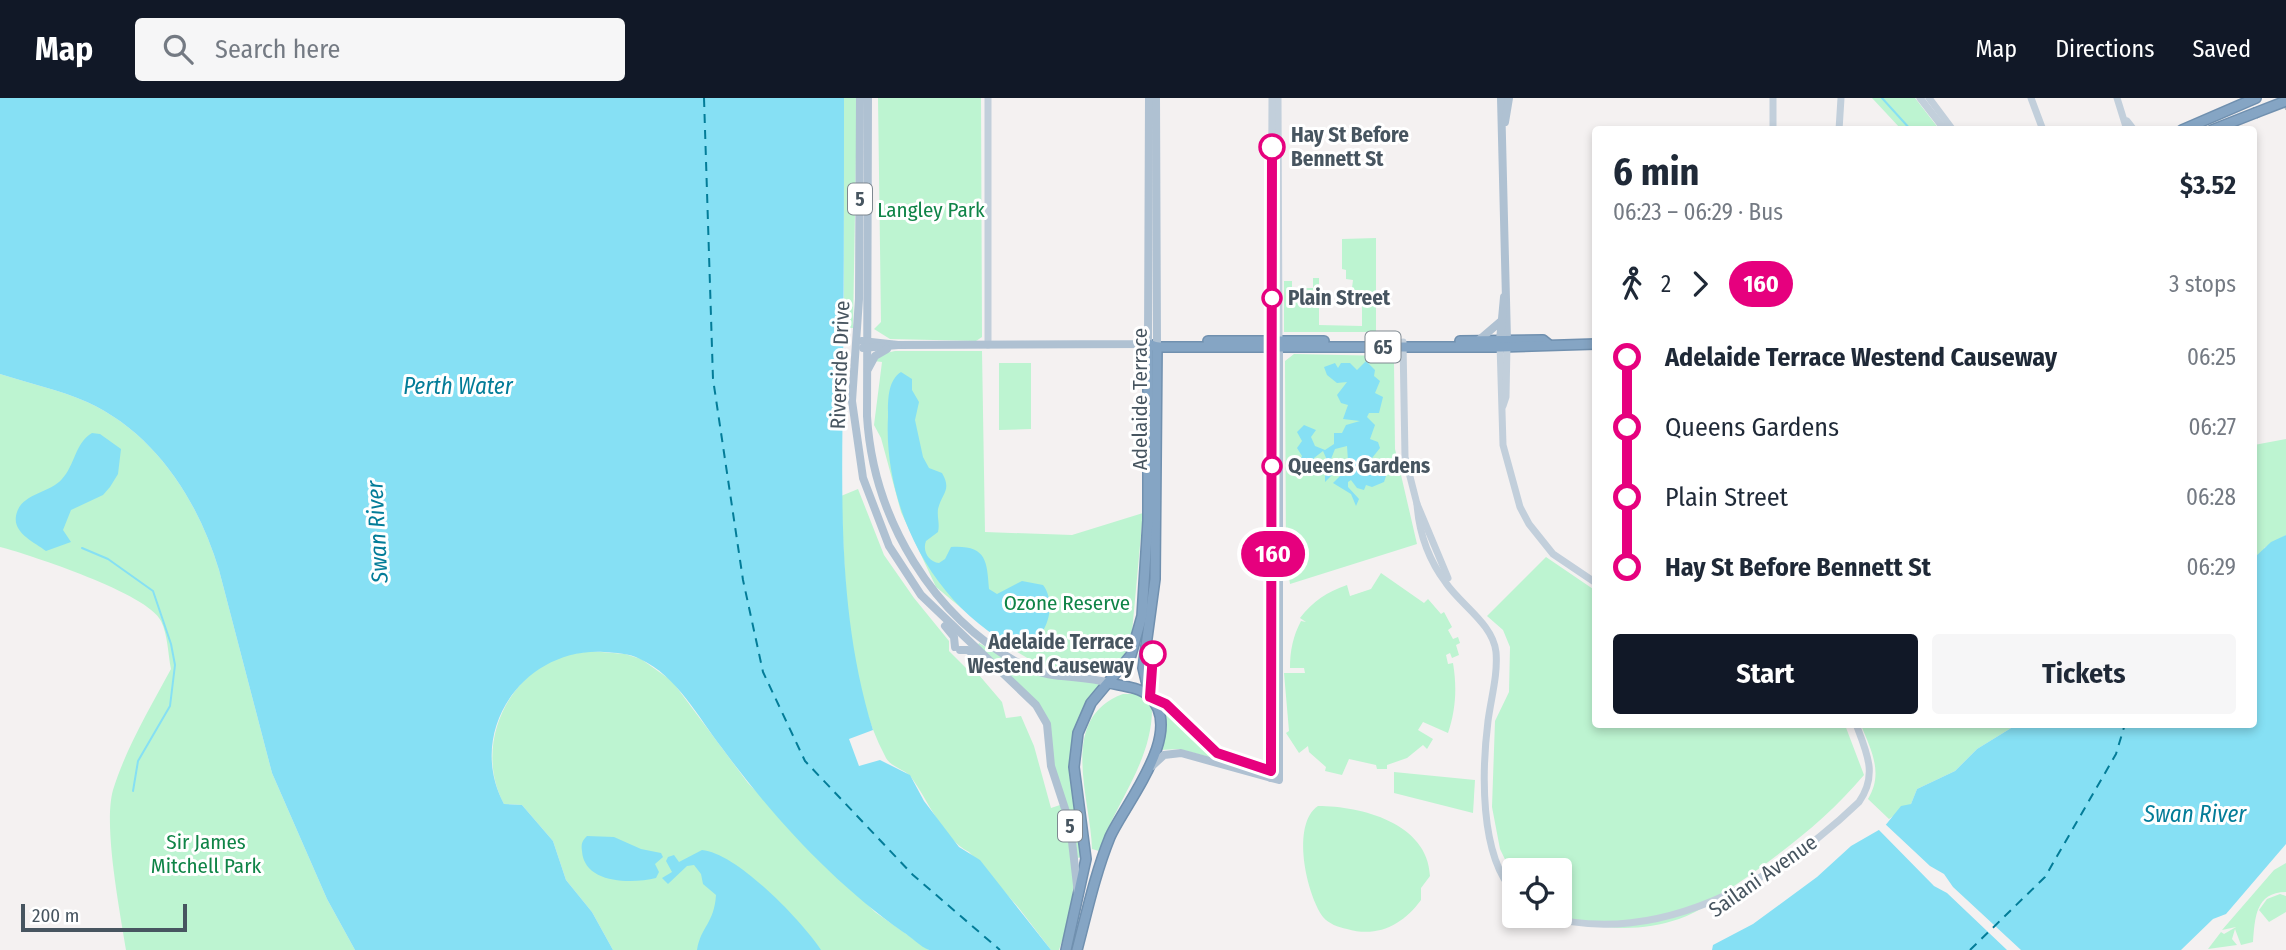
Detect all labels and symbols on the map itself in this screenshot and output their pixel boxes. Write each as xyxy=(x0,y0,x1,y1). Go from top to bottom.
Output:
place label: Hay St Before Bennett St xyxy=(1291,122,1409,172)
marker: Hay St Before Bennett St xyxy=(1259,134,1285,160)
road number: 5 xyxy=(848,184,872,214)
park label: Langley Park xyxy=(877,197,985,223)
place label: Plain Street xyxy=(1288,285,1391,311)
marker: Plain Street xyxy=(1262,288,1282,308)
street label: Riverside Drive xyxy=(825,300,855,430)
street label: Adelaide Terrace xyxy=(1127,328,1153,470)
road number: 65 xyxy=(1366,331,1400,362)
water label: Perth Water xyxy=(403,372,514,400)
place label: Queens Gardens xyxy=(1288,453,1430,479)
marker: Queens Gardens xyxy=(1262,456,1282,476)
water label: Swan River xyxy=(360,479,394,585)
line badge: 160 xyxy=(1233,531,1313,577)
park label: Ozone Reserve xyxy=(1004,590,1130,616)
place label: Adelaide Terrace Westend Causeway xyxy=(967,629,1135,679)
marker: Adelaide Terrace Westend Causeway xyxy=(1140,641,1166,667)
water label: Swan River xyxy=(2143,800,2247,828)
road number: 5 xyxy=(1058,810,1082,842)
park label: Sir James Mitchell Park xyxy=(151,829,261,879)
street label: Sailani Avenue xyxy=(1704,829,1822,923)
scale bar xyxy=(21,901,187,933)

